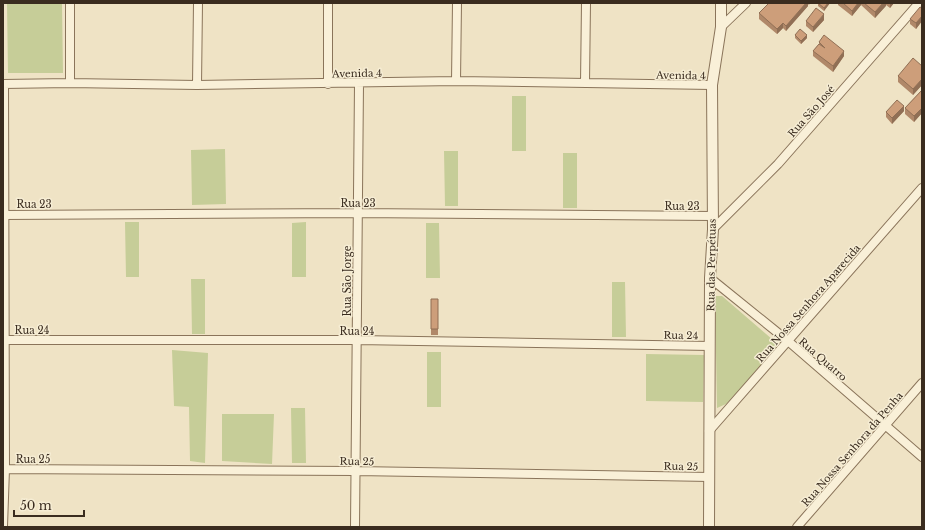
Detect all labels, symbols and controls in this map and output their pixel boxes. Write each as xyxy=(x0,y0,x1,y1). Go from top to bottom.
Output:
street label: Avenida 4 xyxy=(331,67,382,80)
street label: Avenida 4 xyxy=(655,69,706,82)
street label: Rua São José xyxy=(785,82,838,140)
street label: Rua 23 xyxy=(340,197,376,210)
street label: Rua 23 xyxy=(16,198,52,211)
street label: Rua 23 xyxy=(664,200,700,213)
street label: Rua das Perpétuas xyxy=(704,218,719,311)
street label: Rua Nossa Senhora Aparecida xyxy=(754,241,864,365)
street label: Rua São Jorge xyxy=(341,245,354,316)
street label: Rua 24 xyxy=(15,324,50,337)
street label: Rua 24 xyxy=(340,325,375,338)
street label: Rua 24 xyxy=(663,329,699,342)
street label: Rua Quatro xyxy=(796,335,850,384)
street label: Rua Nossa Senhora da Penha xyxy=(799,389,906,509)
street label: Rua 25 xyxy=(16,453,51,466)
street label: Rua 25 xyxy=(340,455,375,468)
street label: Rua 25 xyxy=(664,460,699,473)
scale bar xyxy=(14,492,84,518)
text: 50 m xyxy=(20,498,52,513)

